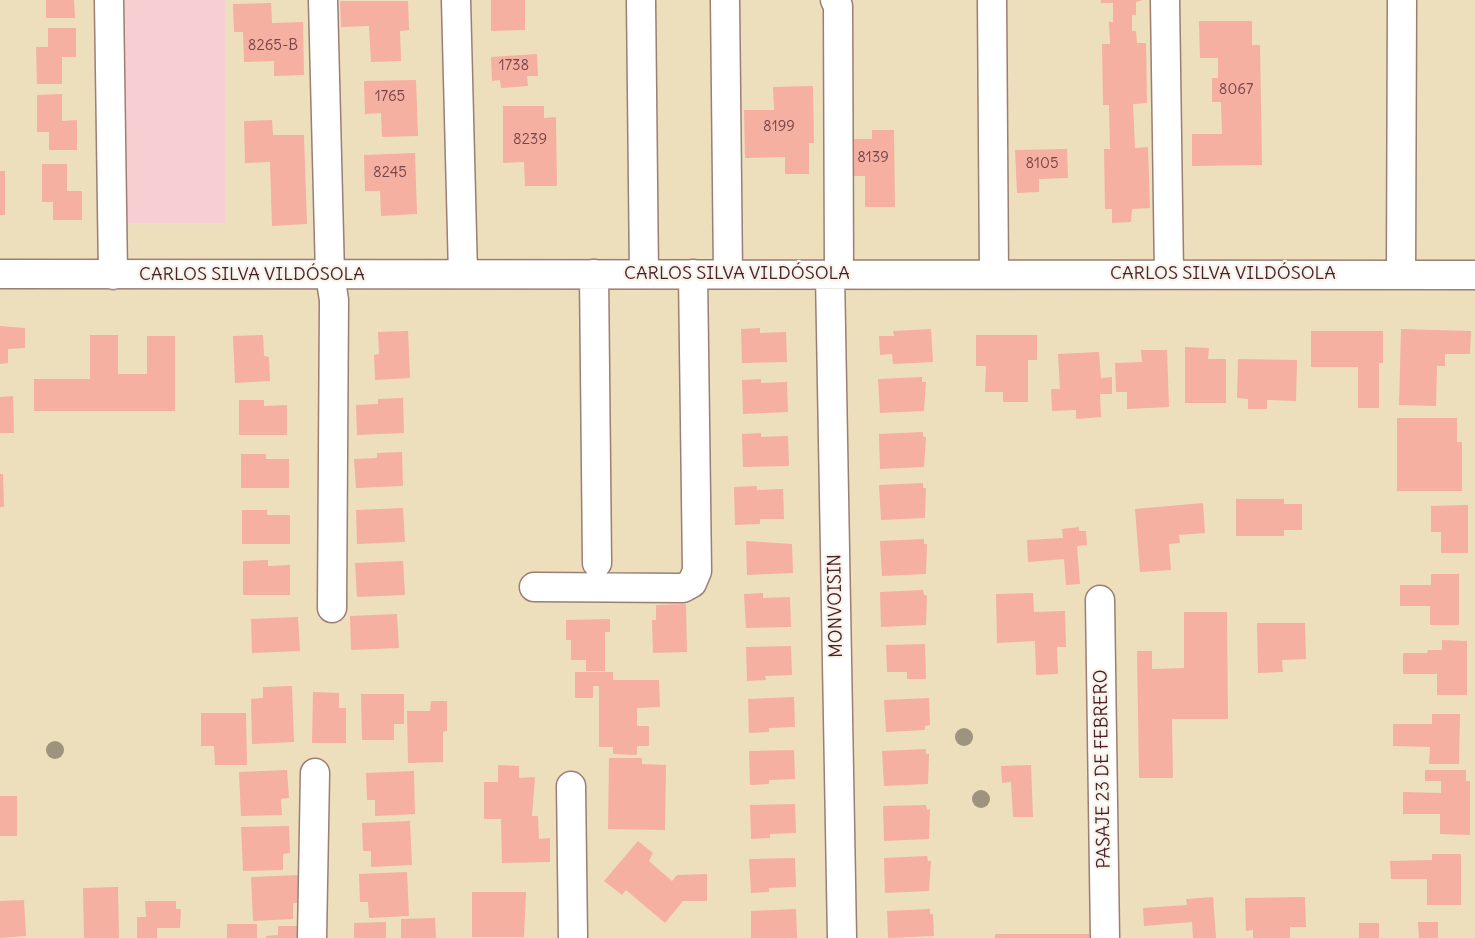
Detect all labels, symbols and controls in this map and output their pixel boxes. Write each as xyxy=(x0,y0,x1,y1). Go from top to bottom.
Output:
house number: 8265-B xyxy=(248,37,298,55)
house number: 1738 xyxy=(499,57,529,75)
house number: 8067 xyxy=(1219,81,1253,99)
house number: 1765 xyxy=(375,88,405,106)
house number: 8199 xyxy=(763,118,795,136)
house number: 8239 xyxy=(513,131,547,149)
house number: 8139 xyxy=(857,149,889,167)
house number: 8105 xyxy=(1025,155,1059,173)
house number: 8245 xyxy=(373,164,407,182)
street label: CARLOS SILVA VILDÓSOLA xyxy=(624,263,850,285)
street label: CARLOS SILVA VILDÓSOLA xyxy=(1110,263,1336,285)
street label: CARLOS SILVA VILDÓSOLA xyxy=(139,264,365,286)
street label: MONVOISIN xyxy=(824,554,848,658)
street label: PASAJE 23 DE FEBRERO xyxy=(1090,669,1116,869)

